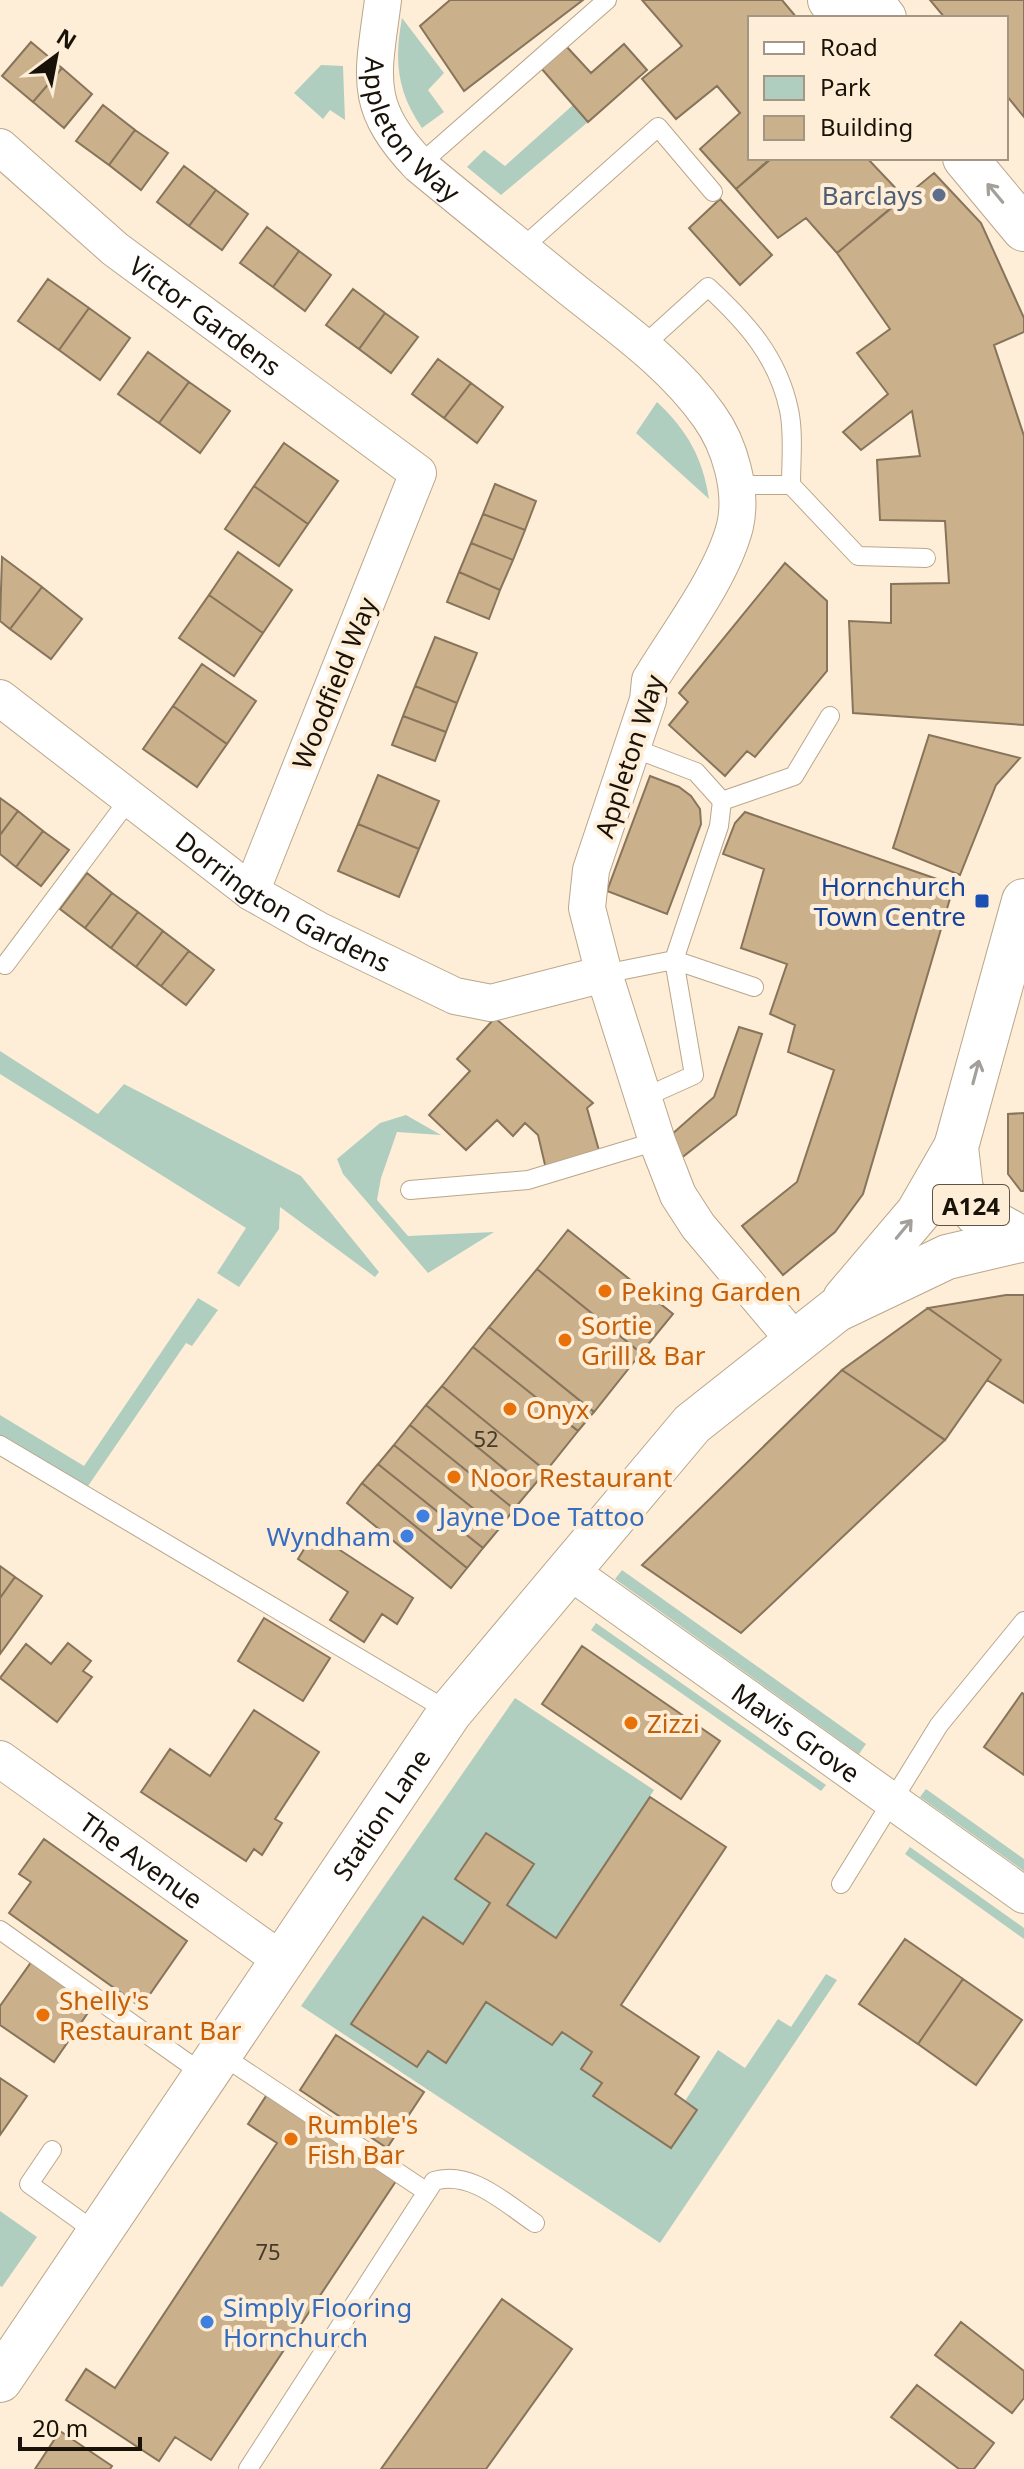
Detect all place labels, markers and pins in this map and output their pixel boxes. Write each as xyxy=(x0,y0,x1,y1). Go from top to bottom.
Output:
place label: Barclays xyxy=(822,177,923,213)
marker: Barclays xyxy=(930,186,948,204)
place label: Hornchurch Town Centre xyxy=(813,868,966,934)
marker: Hornchurch Town Centre xyxy=(973,892,991,910)
place label: Peking Garden xyxy=(621,1273,801,1309)
marker: Peking Garden xyxy=(596,1282,614,1300)
place label: Sortie Grill & Bar xyxy=(581,1307,706,1373)
marker: Sortie Grill & Bar xyxy=(556,1331,574,1349)
place label: Onyx xyxy=(526,1391,590,1427)
marker: Onyx xyxy=(501,1400,519,1418)
place label: Noor Restaurant xyxy=(470,1459,672,1495)
marker: Noor Restaurant xyxy=(445,1468,463,1486)
place label: Jayne Doe Tattoo xyxy=(436,1498,645,1534)
marker: Jayne Doe Tattoo xyxy=(414,1507,432,1525)
place label: Wyndham xyxy=(267,1518,391,1554)
marker: Wyndham xyxy=(398,1527,416,1545)
place label: Zizzi xyxy=(647,1705,700,1741)
marker: Zizzi xyxy=(622,1714,640,1732)
place label: Shelly's Restaurant Bar xyxy=(59,1982,242,2048)
marker: Shelly's Restaurant Bar xyxy=(34,2006,52,2024)
place label: Rumble's Fish Bar xyxy=(307,2106,418,2172)
marker: Rumble's Fish Bar xyxy=(282,2130,300,2148)
place label: Simply Flooring Hornchurch xyxy=(223,2289,412,2355)
marker: Simply Flooring Hornchurch xyxy=(198,2313,216,2331)

